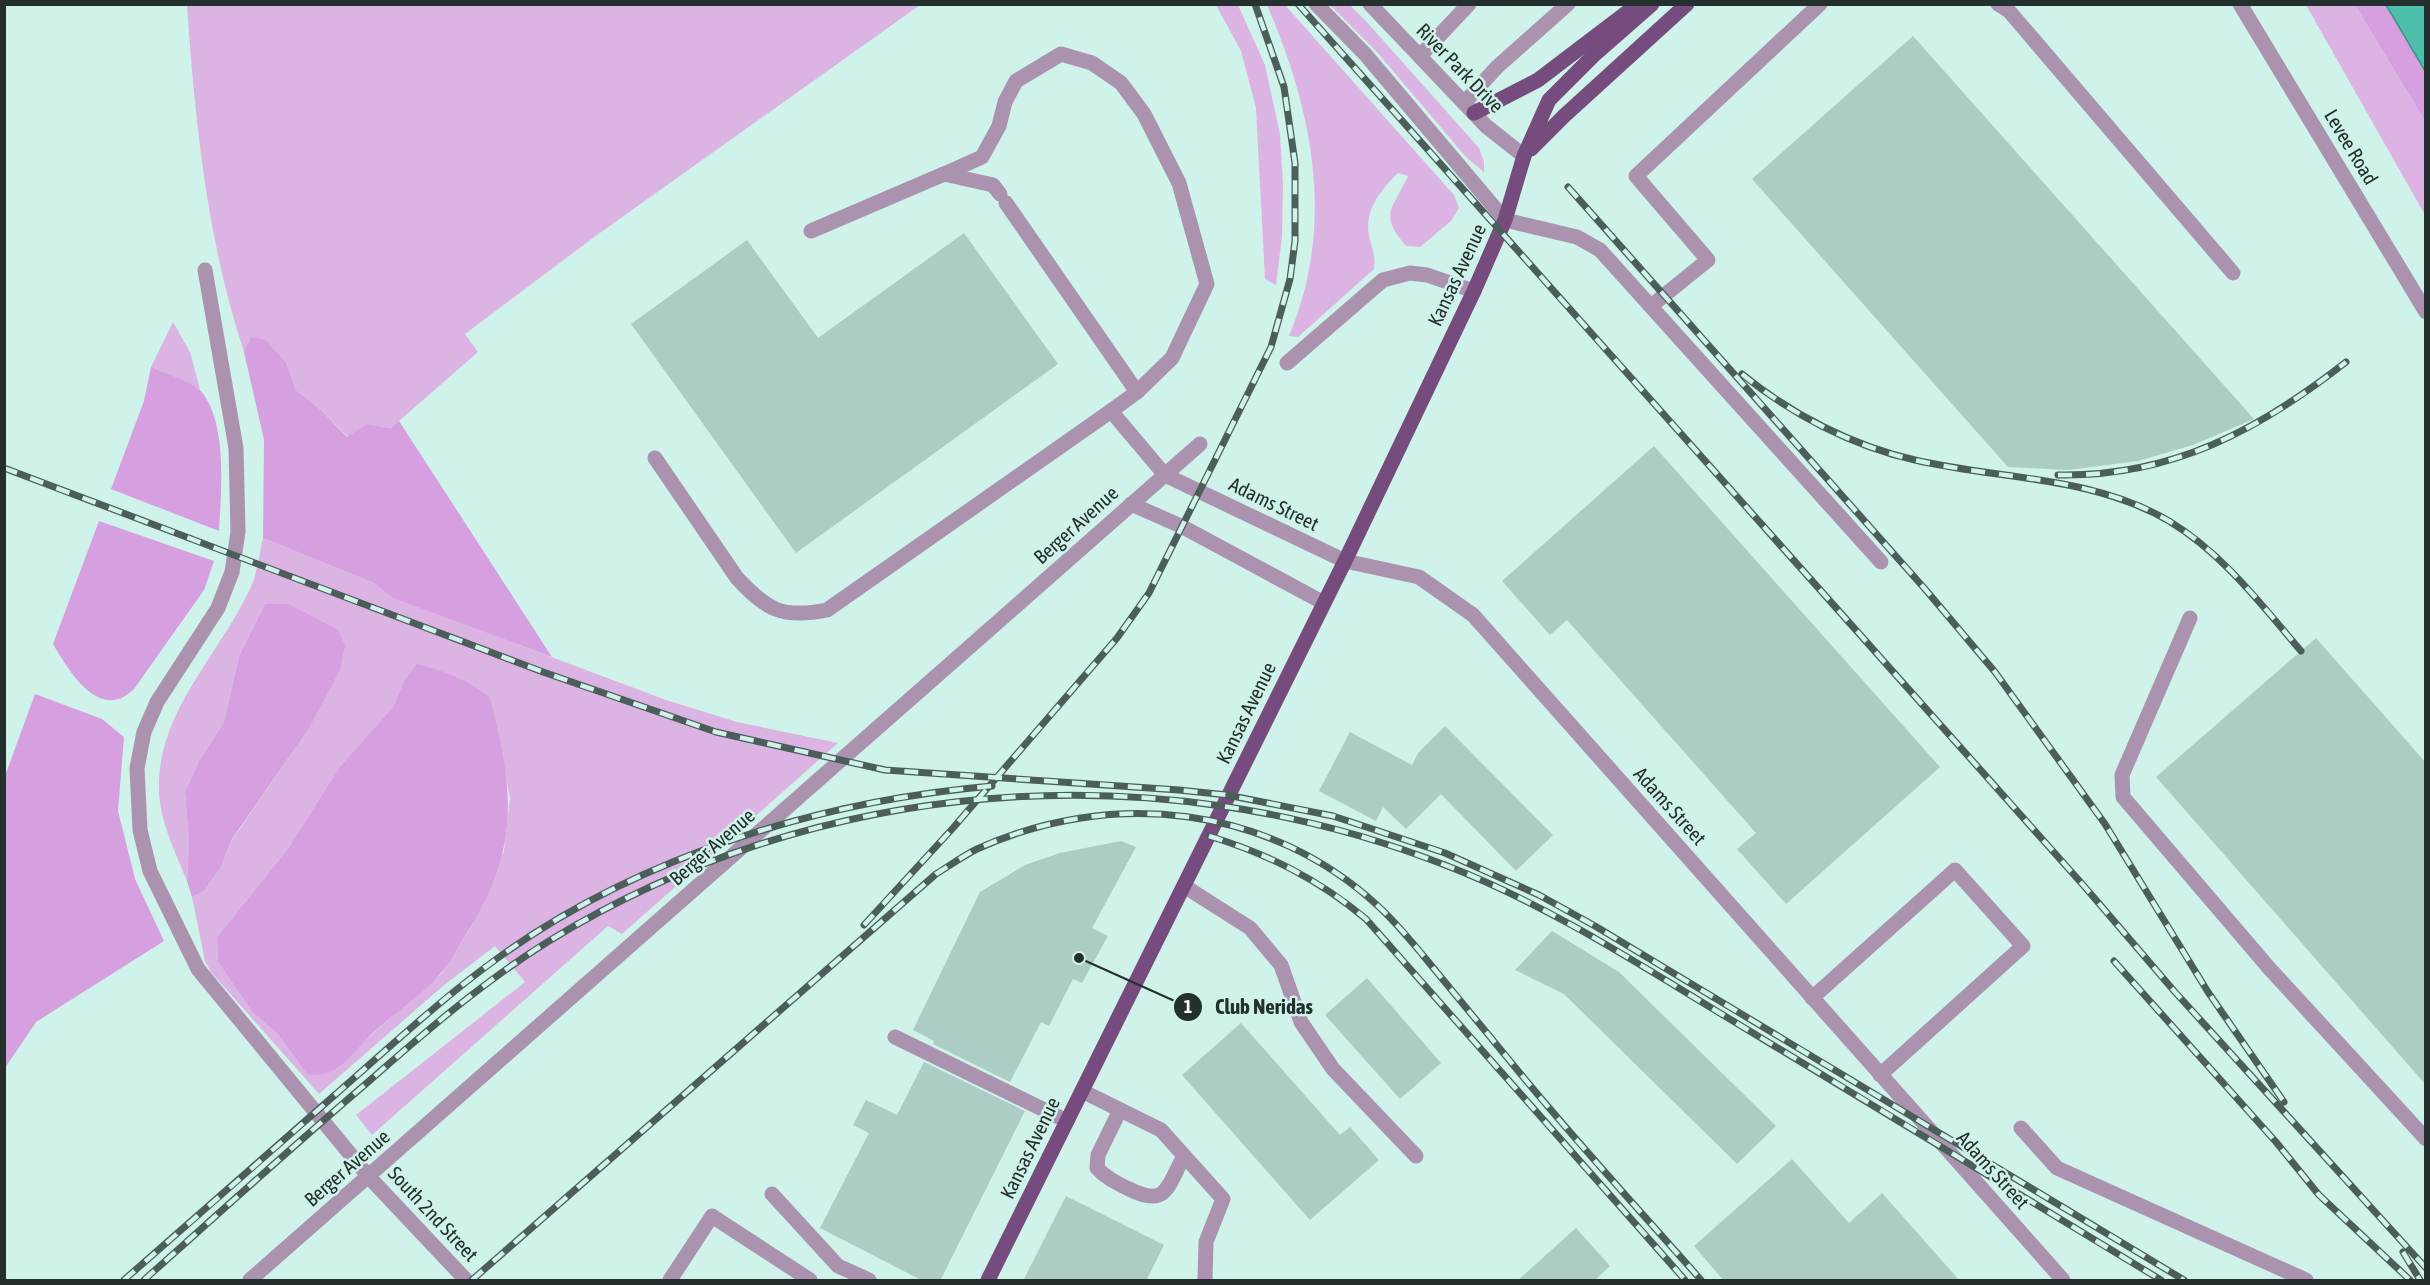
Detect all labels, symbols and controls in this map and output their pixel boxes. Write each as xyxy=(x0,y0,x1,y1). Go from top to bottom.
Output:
street label: River Park Drive xyxy=(1412,18,1509,117)
street label: Levee Road xyxy=(2320,105,2383,189)
street label: Kansas Avenue xyxy=(1423,220,1490,329)
street label: Adams Street xyxy=(1226,472,1323,535)
street label: Berger Avenue xyxy=(1029,481,1122,568)
street label: Kansas Avenue xyxy=(1211,658,1280,767)
street label: Adams Street xyxy=(1629,762,1711,849)
street label: Berger Avenue xyxy=(664,803,759,890)
callout: Club Neridas xyxy=(1173,987,1325,1026)
text: Club Neridas xyxy=(1215,994,1314,1018)
text: 1 xyxy=(1184,996,1192,1017)
street label: Kansas Avenue xyxy=(995,1093,1064,1202)
street label: Berger Avenue xyxy=(299,1124,394,1211)
street label: Adams Street xyxy=(1952,1126,2034,1213)
street label: South 2nd Street xyxy=(384,1162,483,1266)

